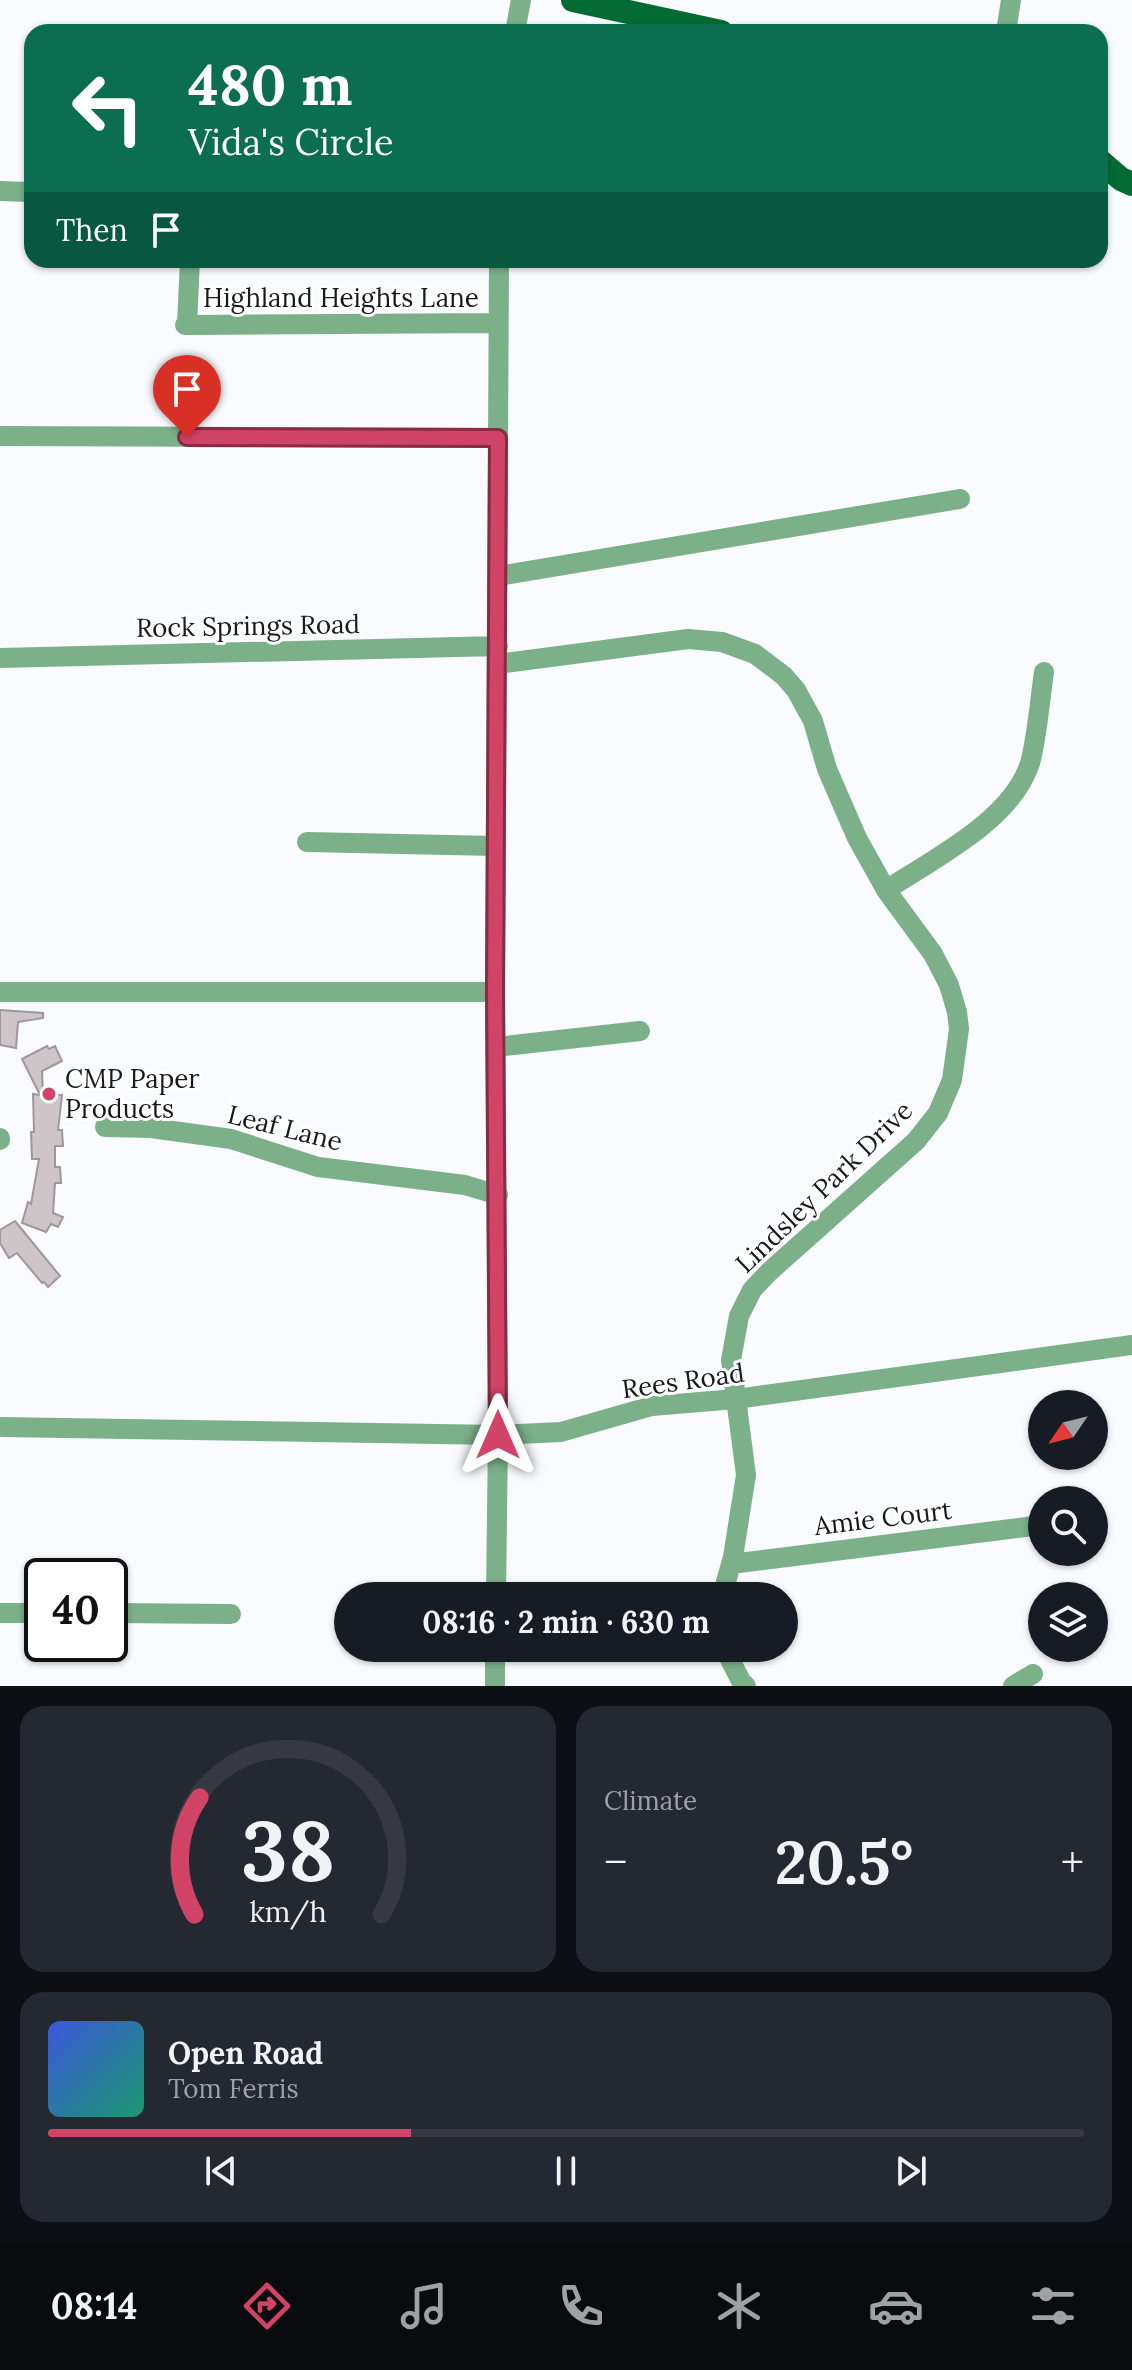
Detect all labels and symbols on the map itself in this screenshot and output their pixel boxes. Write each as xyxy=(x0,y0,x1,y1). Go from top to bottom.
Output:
street label: Highland Heights Lane xyxy=(203,281,479,314)
pin xyxy=(153,355,221,437)
street label: Rock Springs Road xyxy=(136,607,360,644)
place label: CMP Paper Products xyxy=(65,1062,200,1125)
marker: CMP Paper Products xyxy=(40,1085,58,1103)
street label: Lindsley Park Drive xyxy=(728,1094,919,1280)
street label: Leaf Lane xyxy=(224,1097,346,1158)
street label: Rees Road xyxy=(620,1356,746,1405)
north arrow xyxy=(1028,1390,1108,1470)
position arrow xyxy=(456,1393,540,1477)
street label: Amie Court xyxy=(811,1493,954,1542)
speed limit sign: 40 xyxy=(24,1558,128,1662)

